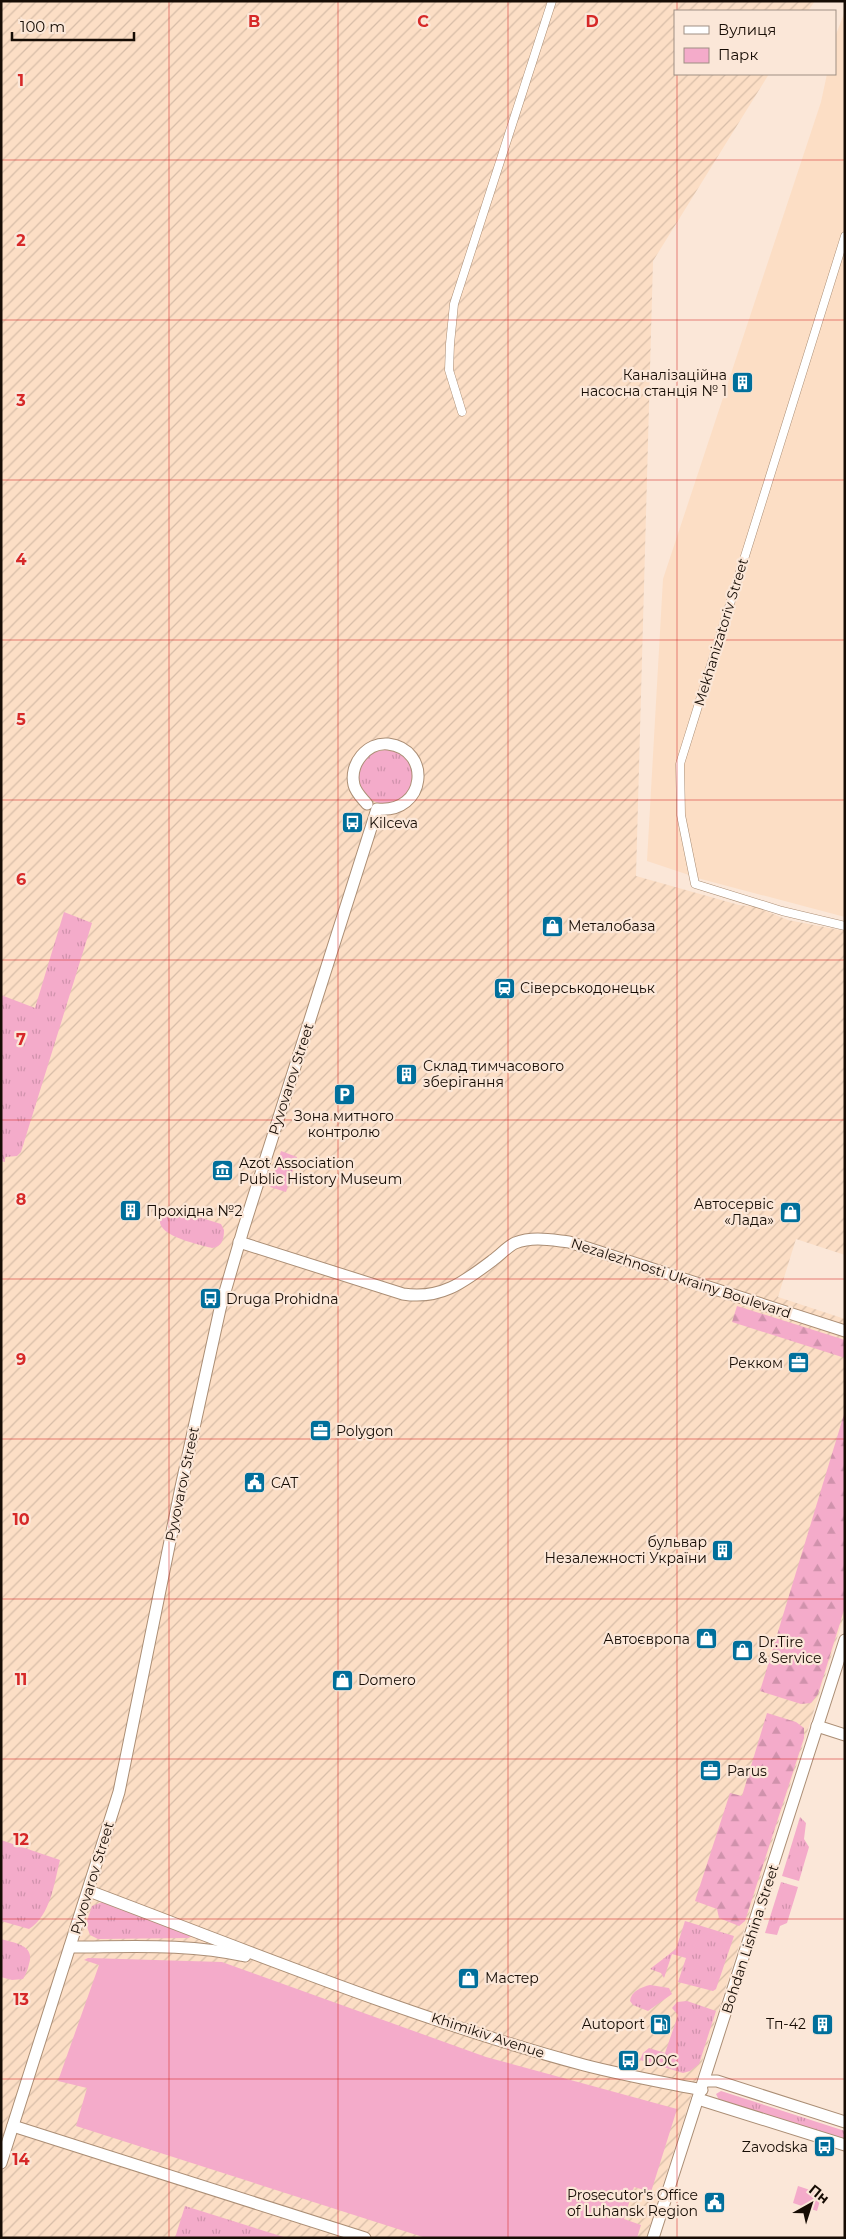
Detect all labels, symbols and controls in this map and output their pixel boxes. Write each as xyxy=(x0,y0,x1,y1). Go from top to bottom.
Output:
scale bar xyxy=(12,10,135,42)
legend xyxy=(674,10,836,75)
text: B xyxy=(248,12,260,31)
text: C xyxy=(417,12,429,31)
text: D xyxy=(585,12,599,31)
text: 100 m xyxy=(20,17,65,36)
text: Вулиця xyxy=(718,20,776,39)
text: Парк xyxy=(718,45,758,64)
text: 1 xyxy=(18,71,24,90)
text: 2 xyxy=(16,231,26,250)
place label: Каналізаційна насосна станція № 1 xyxy=(581,366,727,400)
building icon: Каналізаційна насосна станція № 1 xyxy=(731,371,755,395)
text: 3 xyxy=(15,391,26,410)
text: 4 xyxy=(15,550,27,569)
street label: Mekhanizatoriv Street xyxy=(690,556,752,708)
text: 5 xyxy=(16,710,26,729)
bus stop icon: Kilceva xyxy=(341,811,365,835)
place label: Kilceva xyxy=(369,814,418,832)
text: 6 xyxy=(16,870,26,889)
shop icon: Металобаза xyxy=(540,914,564,938)
place label: Металобаза xyxy=(568,917,655,935)
station icon: Сіверськодонецьк xyxy=(492,976,516,1000)
place label: Сіверськодонецьк xyxy=(520,979,655,997)
street label: Pyvovarov Street xyxy=(264,1020,318,1137)
text: 7 xyxy=(16,1030,26,1049)
place label: Склад тимчасового зберігання xyxy=(423,1057,564,1091)
building icon: Склад тимчасового зберігання xyxy=(395,1062,419,1086)
parking icon: Зона митного контролю xyxy=(332,1082,356,1106)
place label: Зона митного контролю xyxy=(294,1107,394,1141)
place label: Azot Association Public History Museum xyxy=(239,1154,402,1188)
museum icon: Azot Association Public History Museum xyxy=(211,1159,235,1183)
text: 8 xyxy=(16,1190,26,1209)
place label: Автосервіс «Лада» xyxy=(694,1195,774,1229)
building icon: Прохідна №2 xyxy=(118,1199,142,1223)
shop icon: Автосервіс «Лада» xyxy=(778,1200,802,1224)
place label: Прохідна №2 xyxy=(146,1202,242,1220)
street label: Nezalezhnosti Ukrainy Boulevard xyxy=(569,1234,793,1322)
bus stop icon: Druga Prohidna xyxy=(198,1287,222,1311)
place label: Druga Prohidna xyxy=(226,1290,339,1308)
text: 9 xyxy=(16,1350,26,1369)
office icon: Рекком xyxy=(787,1351,811,1375)
place label: Рекком xyxy=(729,1354,783,1372)
office icon: Polygon xyxy=(308,1419,332,1443)
place label: Polygon xyxy=(336,1422,394,1440)
street label: Pyvovarov Street xyxy=(161,1425,203,1543)
public building icon: CAT xyxy=(243,1471,267,1495)
place label: CAT xyxy=(271,1474,298,1492)
text: 10 xyxy=(12,1510,30,1529)
place label: бульвар Незалежності України xyxy=(544,1533,707,1567)
building icon: бульвар Незалежності України xyxy=(711,1538,735,1562)
shop icon: Автоєвропа xyxy=(694,1627,718,1651)
place label: Автоєвропа xyxy=(603,1630,690,1648)
place label: Dr.Tire & Service xyxy=(758,1633,822,1667)
shop icon: Dr.Tire & Service xyxy=(730,1638,754,1662)
shop icon: Domero xyxy=(330,1668,354,1692)
text: 11 xyxy=(15,1670,27,1689)
place label: Domero xyxy=(358,1671,416,1689)
office icon: Parus xyxy=(699,1759,723,1783)
place label: Parus xyxy=(727,1762,767,1780)
street label: Pyvovarov Street xyxy=(66,1819,118,1936)
text: 12 xyxy=(13,1830,29,1849)
street label: Bohdan Lishina Street xyxy=(717,1862,783,2016)
shop icon: Мастер xyxy=(457,1966,481,1990)
place label: Мастер xyxy=(485,1969,539,1987)
text: 13 xyxy=(13,1990,29,2009)
street label: Khimikiv Avenue xyxy=(429,2008,547,2062)
fuel station icon: Autoport xyxy=(649,2012,673,2036)
building icon: Тп-42 xyxy=(810,2012,834,2036)
place label: Autoport xyxy=(582,2015,645,2033)
place label: Тп-42 xyxy=(766,2015,806,2033)
bus stop icon: DOC xyxy=(616,2049,640,2073)
place label: DOC xyxy=(644,2052,677,2070)
bus stop icon: Zavodska xyxy=(812,2135,836,2159)
place label: Zavodska xyxy=(742,2138,808,2156)
text: 14 xyxy=(12,2150,30,2169)
north arrow xyxy=(786,2179,836,2229)
text: Пн xyxy=(805,2180,833,2208)
place label: Prosecutor's Office of Luhansk Region xyxy=(567,2186,698,2220)
public building icon: Prosecutor's Office of Luhansk Region xyxy=(702,2191,726,2215)

